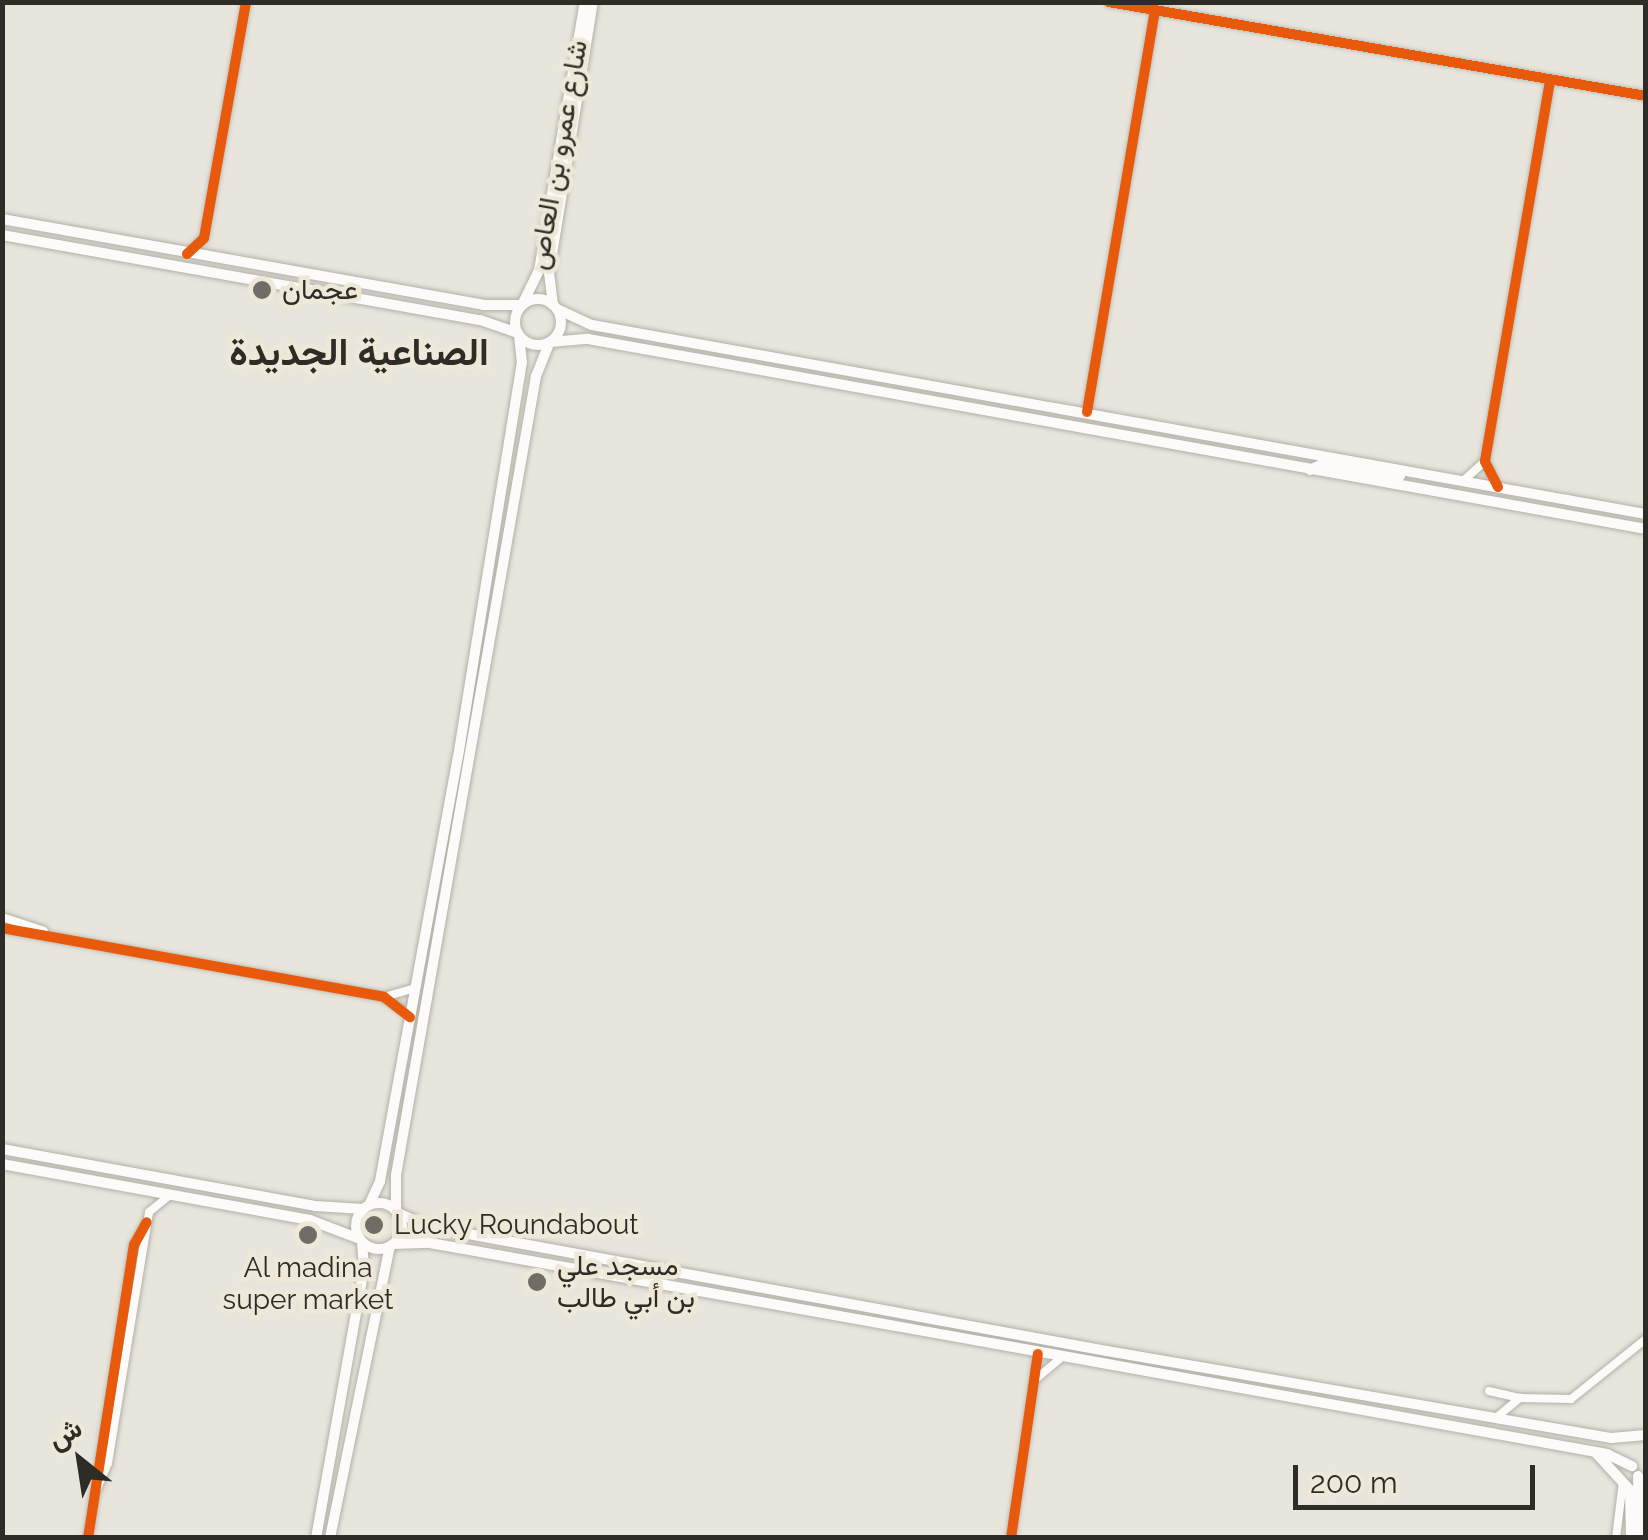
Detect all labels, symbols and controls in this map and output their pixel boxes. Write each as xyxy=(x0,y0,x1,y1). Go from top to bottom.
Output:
street label: شارع عمرو بن العاص xyxy=(521,38,595,272)
place label: عجمان xyxy=(282,273,358,307)
marker: عجمان xyxy=(251,279,273,301)
district label: الصناعية الجديدة xyxy=(229,329,489,375)
place label: Lucky Roundabout xyxy=(394,1208,639,1242)
marker: Lucky Roundabout xyxy=(363,1214,385,1236)
marker: Al madina super market xyxy=(297,1224,319,1246)
place label: مسجد علي بن أبي طالب xyxy=(557,1249,695,1315)
place label: Al madina super market xyxy=(222,1251,394,1317)
marker: مسجد علي بن أبي طالب xyxy=(526,1271,548,1293)
north arrow xyxy=(30,1410,130,1510)
text: ش xyxy=(42,1411,88,1456)
scale bar xyxy=(1298,1445,1540,1507)
text: 200 m xyxy=(1310,1465,1398,1500)

